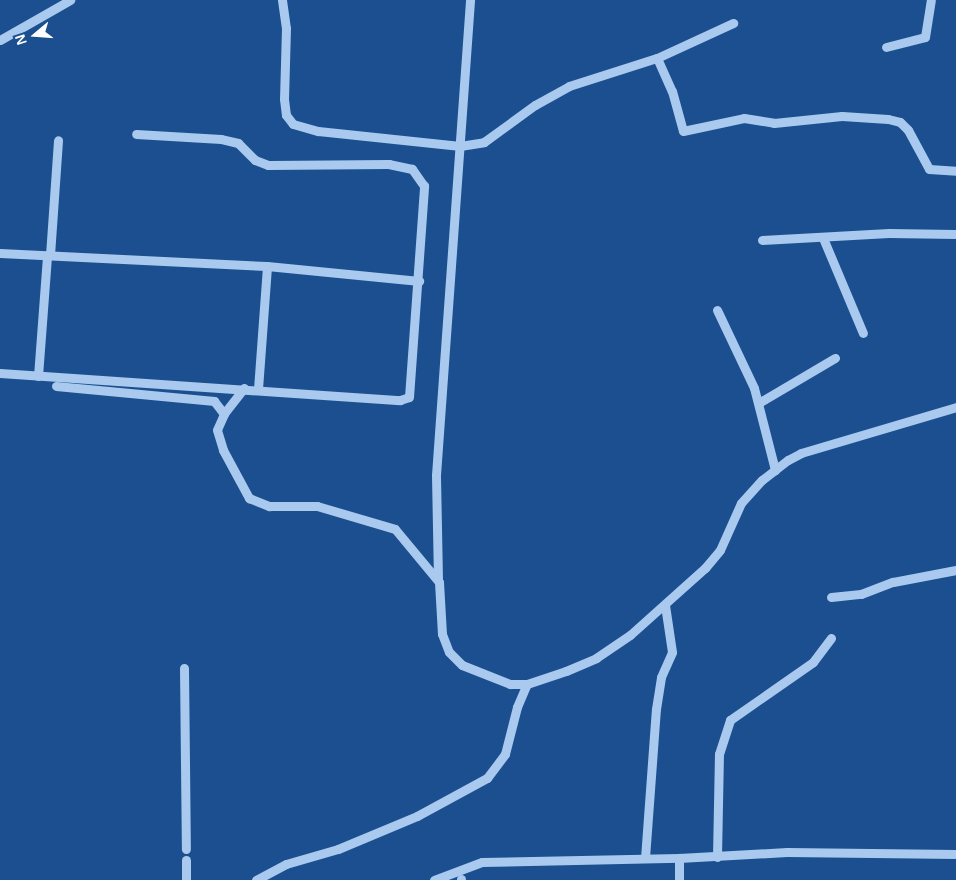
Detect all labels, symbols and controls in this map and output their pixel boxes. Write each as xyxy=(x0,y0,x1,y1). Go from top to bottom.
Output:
north arrow xyxy=(10,10,60,60)
text: N xyxy=(12,32,30,47)

